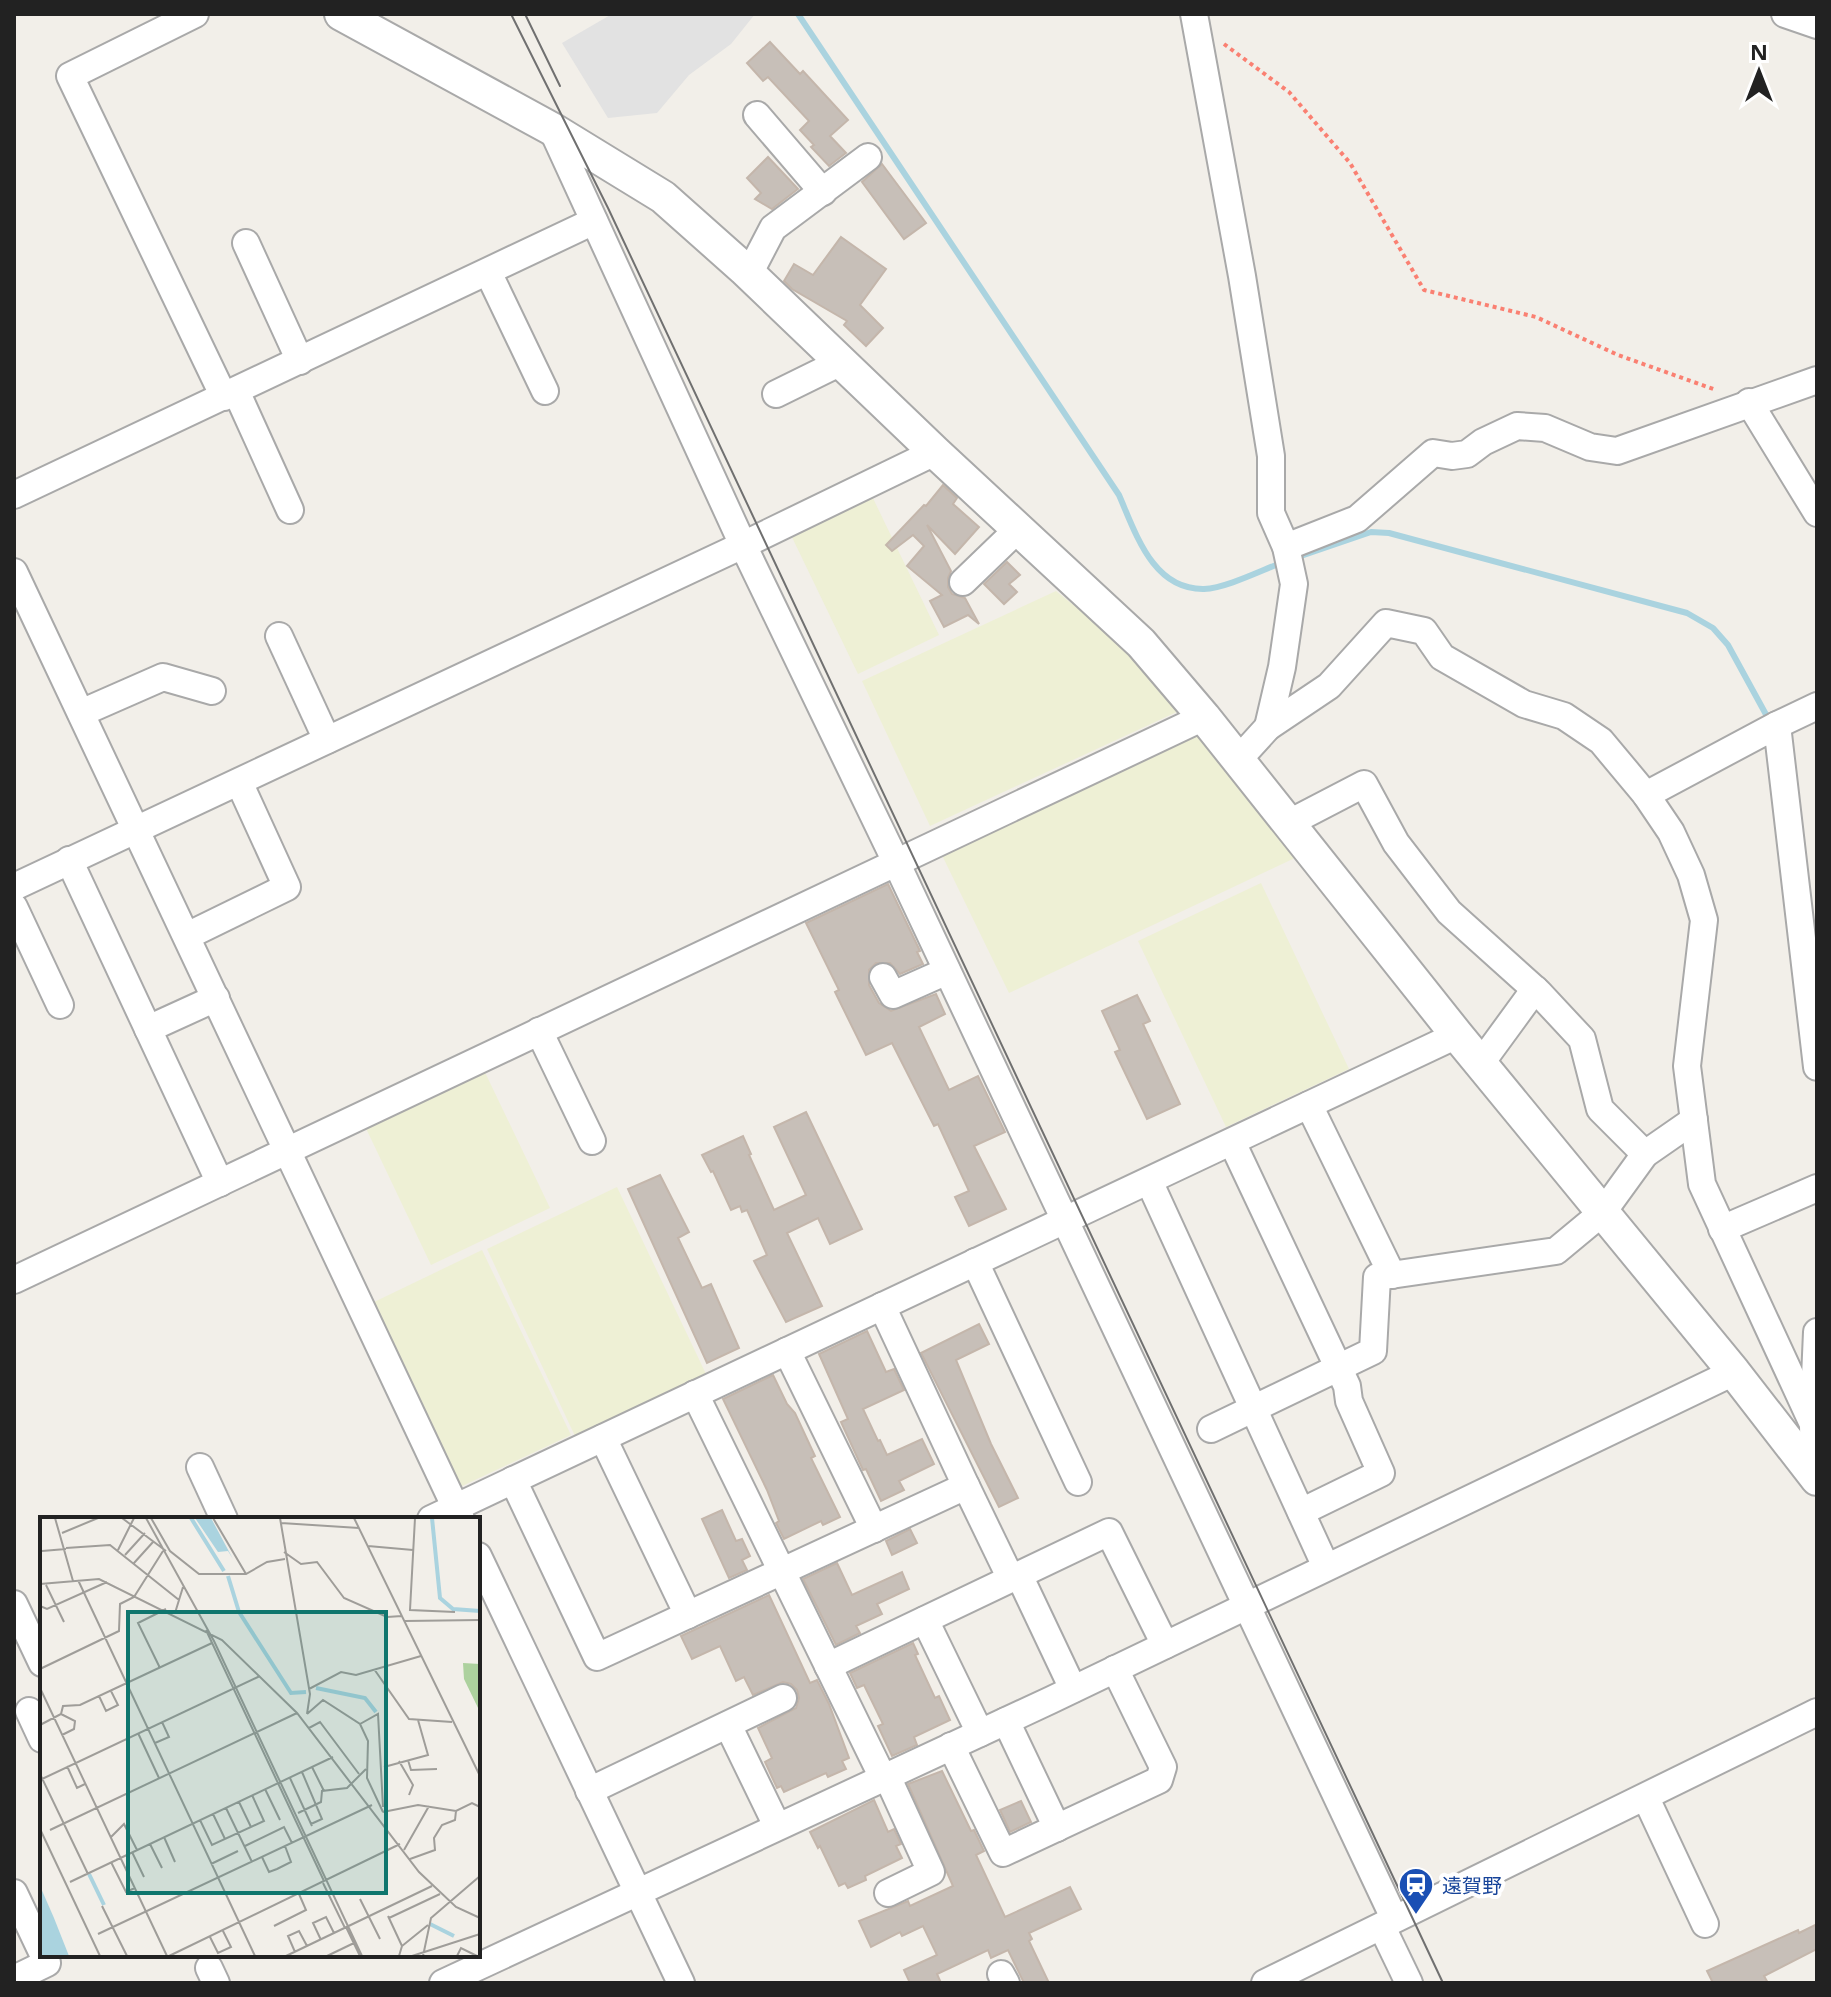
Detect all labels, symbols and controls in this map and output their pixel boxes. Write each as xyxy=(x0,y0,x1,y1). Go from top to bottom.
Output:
north arrow xyxy=(1719,32,1799,112)
text: N xyxy=(1750,36,1768,66)
inset map xyxy=(40,1517,480,1957)
station icon: 遠賀野 xyxy=(1397,1866,1435,1916)
place label: 遠賀野 xyxy=(1442,1872,1502,1899)

